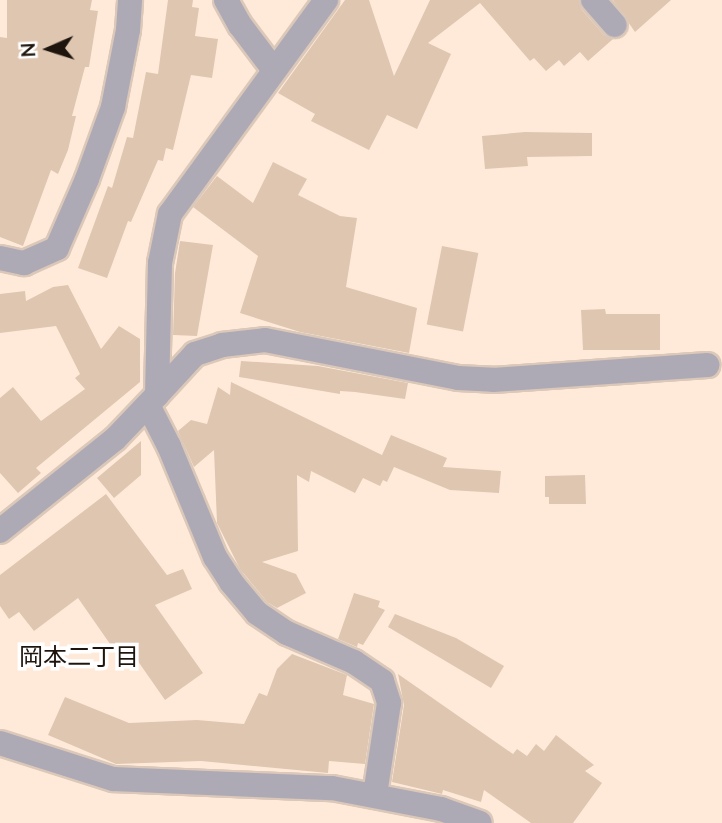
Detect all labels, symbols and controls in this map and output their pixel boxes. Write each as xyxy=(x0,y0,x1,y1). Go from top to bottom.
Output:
north arrow xyxy=(14,14,84,84)
text: N xyxy=(16,42,39,58)
district label: 岡本二丁目 xyxy=(19,642,139,670)

